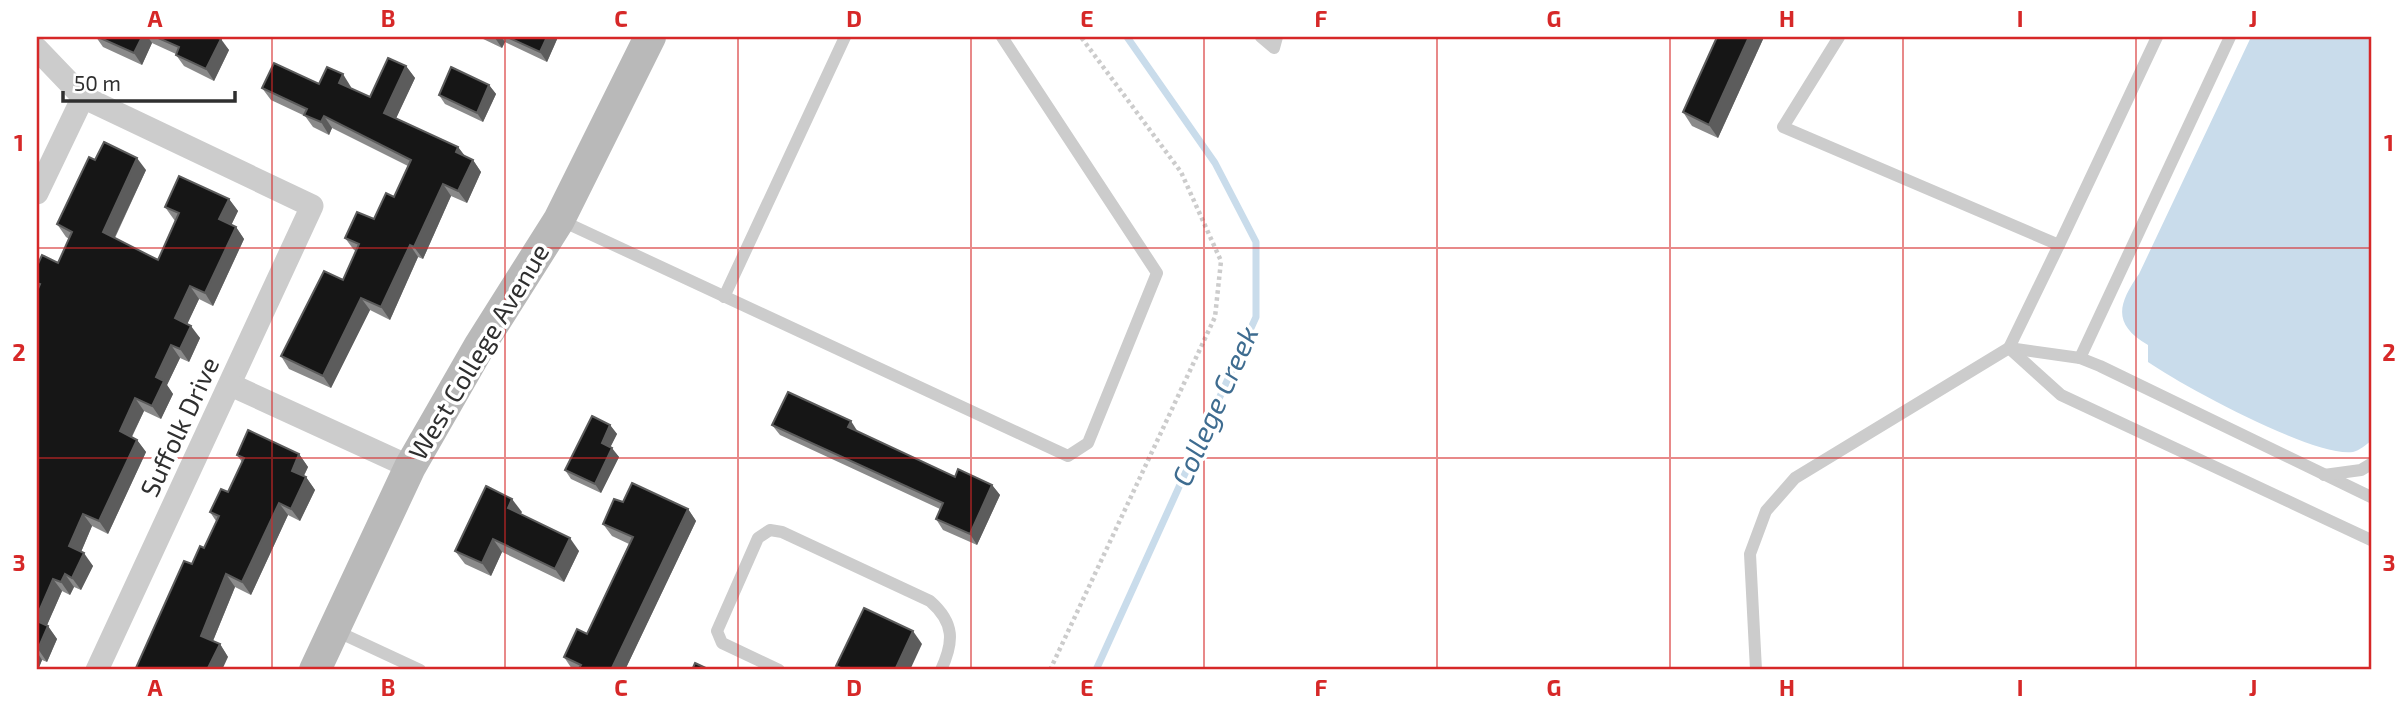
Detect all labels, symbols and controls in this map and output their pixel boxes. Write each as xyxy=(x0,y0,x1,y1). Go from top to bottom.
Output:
text: A xyxy=(147,4,163,32)
text: B xyxy=(381,4,395,32)
text: C xyxy=(614,4,628,32)
text: D xyxy=(846,4,862,32)
text: E xyxy=(1080,4,1094,32)
text: F xyxy=(1315,4,1328,32)
text: G xyxy=(1547,4,1561,32)
text: H xyxy=(1779,4,1795,32)
text: I xyxy=(2017,4,2023,32)
text: J xyxy=(2249,4,2257,32)
scale bar xyxy=(63,60,234,104)
text: 50 m xyxy=(74,70,121,95)
text: 1 xyxy=(14,128,24,156)
text: 1 xyxy=(2384,128,2394,156)
street label: West College Avenue xyxy=(401,238,555,465)
water label: College Creek xyxy=(1164,320,1265,491)
text: 2 xyxy=(12,338,26,366)
text: 2 xyxy=(2382,338,2396,366)
street label: Suffolk Drive xyxy=(133,352,225,501)
text: 3 xyxy=(12,548,26,576)
text: 3 xyxy=(2382,548,2396,576)
text: A xyxy=(147,673,163,701)
text: B xyxy=(381,673,395,701)
text: C xyxy=(614,673,628,701)
text: D xyxy=(846,673,862,701)
text: E xyxy=(1080,673,1094,701)
text: F xyxy=(1315,673,1328,701)
text: G xyxy=(1547,673,1561,701)
text: H xyxy=(1779,673,1795,701)
text: I xyxy=(2017,673,2023,701)
text: J xyxy=(2249,673,2257,701)

